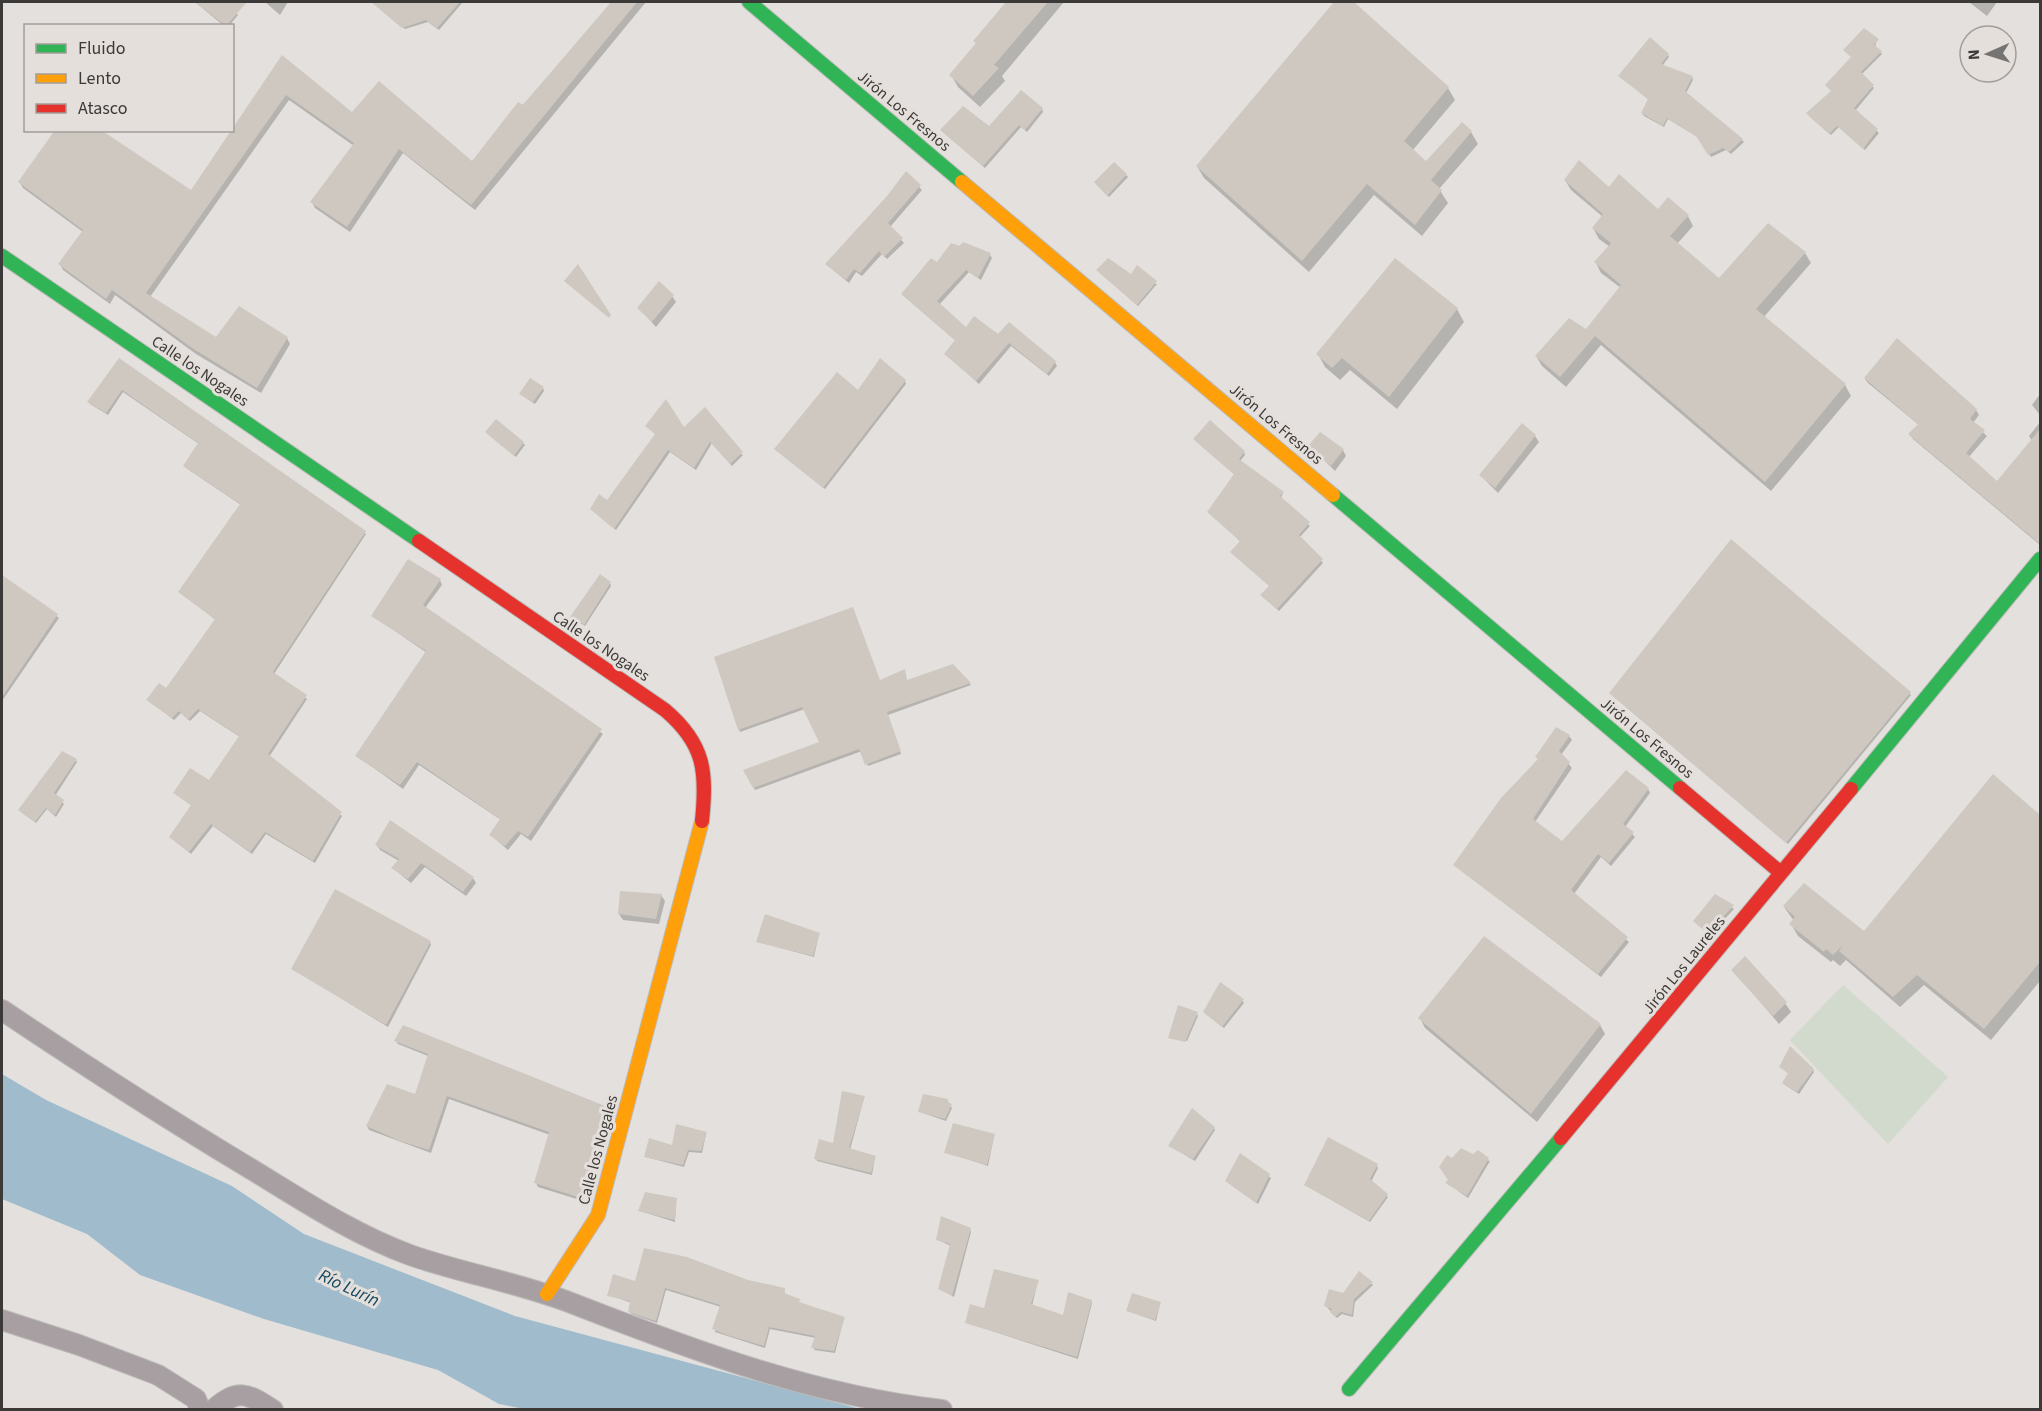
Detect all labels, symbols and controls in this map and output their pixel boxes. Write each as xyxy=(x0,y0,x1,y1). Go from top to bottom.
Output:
legend xyxy=(24,24,234,132)
north arrow xyxy=(1958,24,2018,84)
text: Fluido xyxy=(78,36,125,61)
text: N xyxy=(1963,49,1985,61)
street label: Jirón Los Fresnos xyxy=(853,65,956,157)
text: Lento xyxy=(78,66,121,91)
text: Atasco xyxy=(78,96,127,121)
street label: Calle los Nogales xyxy=(147,330,253,412)
street label: Jirón Los Fresnos xyxy=(1225,378,1328,470)
street label: Calle los Nogales xyxy=(548,605,654,687)
street label: Jirón Los Fresnos xyxy=(1596,692,1699,784)
street label: Jirón Los Laureles xyxy=(1638,911,1731,1019)
street label: Calle los Nogales xyxy=(573,1092,623,1207)
water label: Río Lurín xyxy=(314,1263,384,1313)

